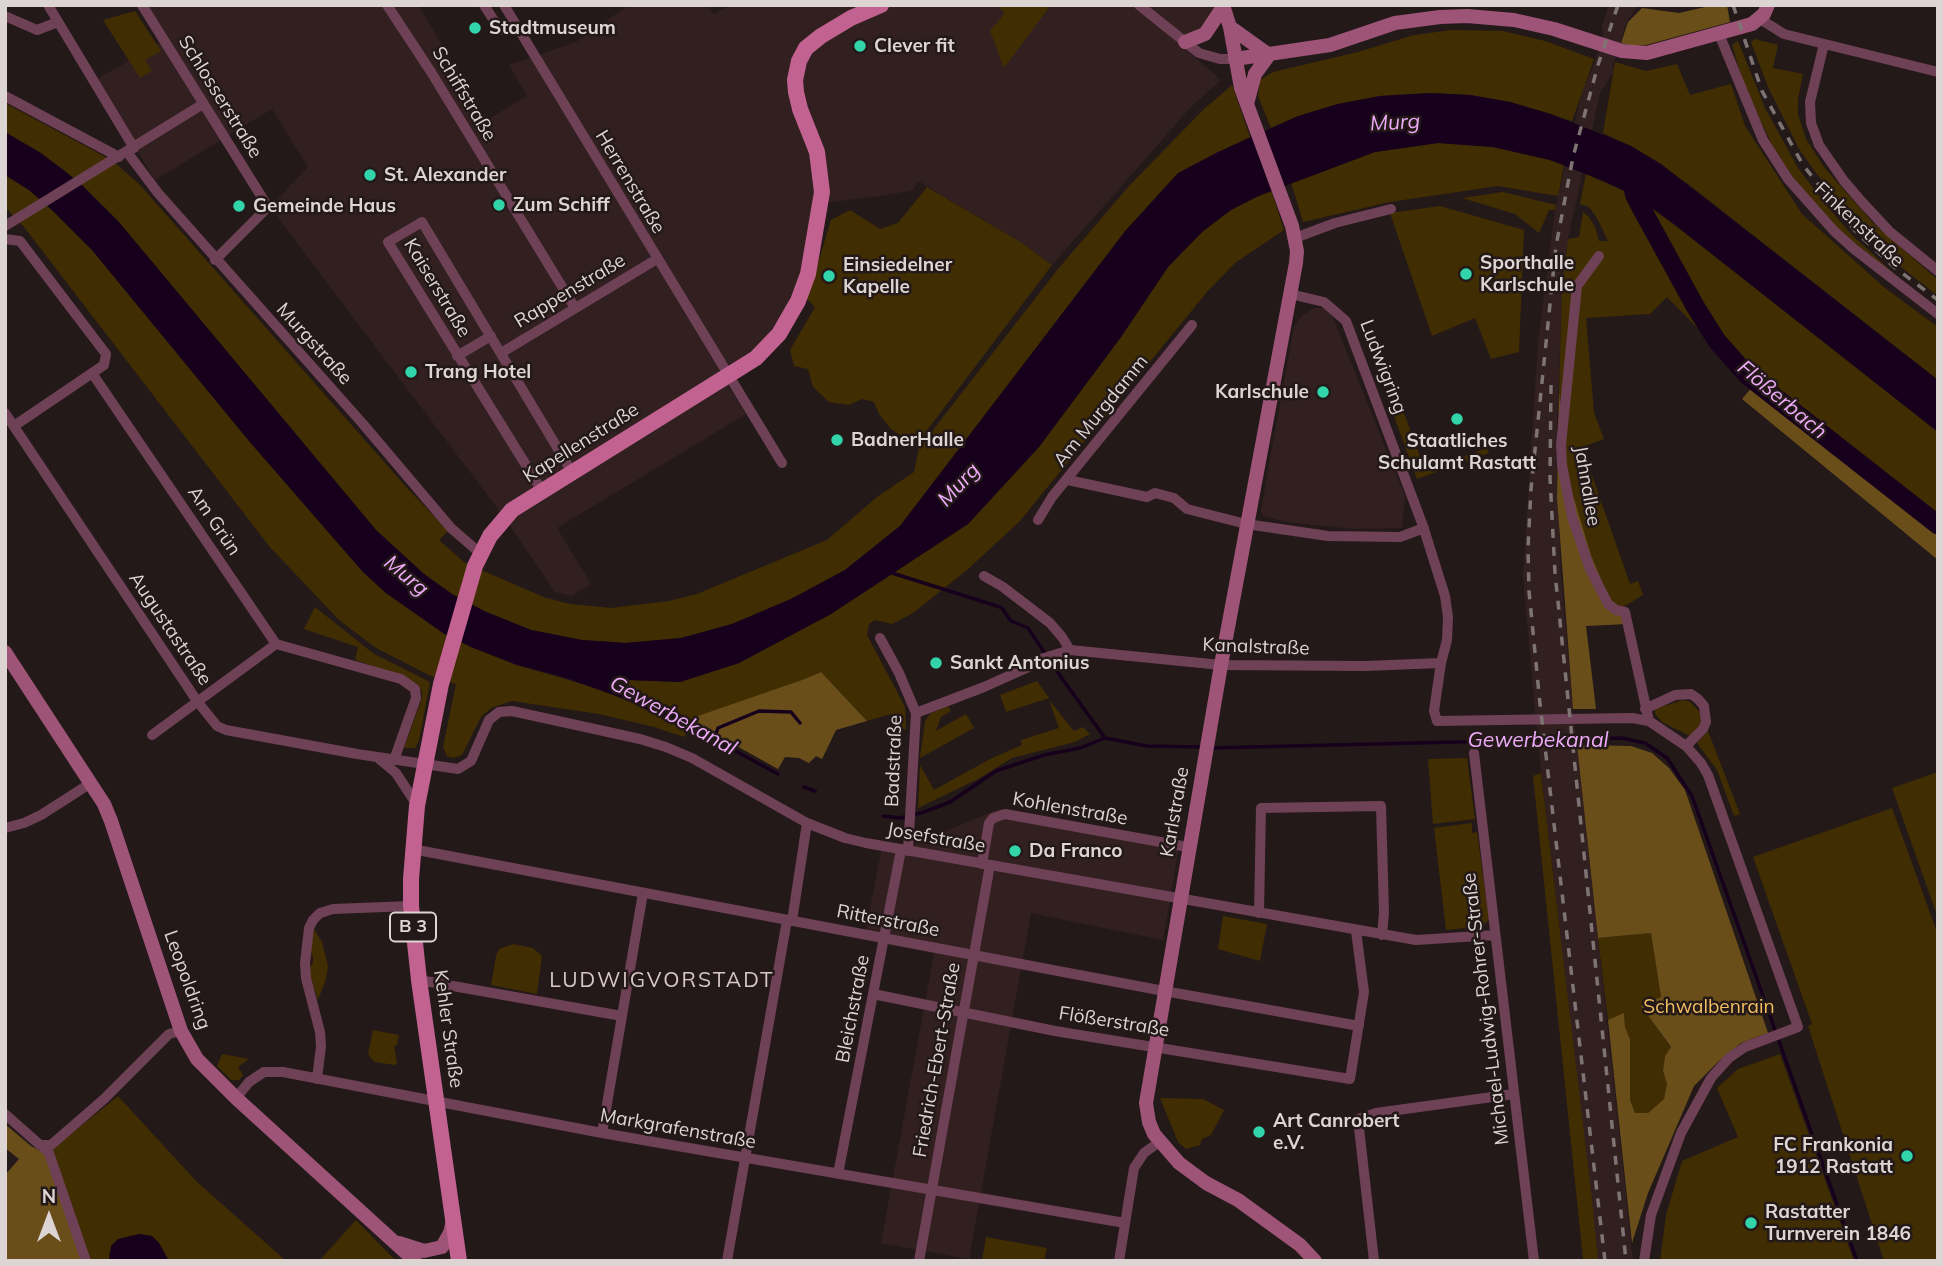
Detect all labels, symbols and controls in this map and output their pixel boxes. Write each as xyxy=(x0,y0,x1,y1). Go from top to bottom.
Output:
place label: Stadtmuseum xyxy=(489,17,616,39)
marker: Stadtmuseum xyxy=(467,20,483,36)
street label: Schlosserstraße xyxy=(173,31,267,163)
place label: Clever fit xyxy=(874,35,955,57)
marker: Clever fit xyxy=(852,38,868,54)
street label: Schiffstraße xyxy=(427,43,501,145)
water label: Murg xyxy=(1369,109,1421,137)
street label: Herrenstraße xyxy=(590,126,670,238)
place label: St. Alexander xyxy=(384,164,506,186)
marker: St. Alexander xyxy=(362,167,378,183)
street label: Finkenstraße xyxy=(1810,178,1908,272)
place label: Zum Schiff xyxy=(513,194,610,216)
place label: Gemeinde Haus xyxy=(253,195,396,217)
marker: Zum Schiff xyxy=(491,197,507,213)
marker: Gemeinde Haus xyxy=(231,198,247,214)
street label: Kaiserstraße xyxy=(399,235,475,341)
street label: Rappenstraße xyxy=(510,249,630,333)
place label: Sporthalle Karlschule xyxy=(1480,252,1574,296)
place label: Einsiedelner Kapelle xyxy=(843,254,952,298)
marker: Sporthalle Karlschule xyxy=(1458,266,1474,282)
marker: Einsiedelner Kapelle xyxy=(821,268,837,284)
street label: Murgstraße xyxy=(271,298,357,390)
street label: Ludwigring xyxy=(1355,317,1411,417)
street label: Am Murgdamm xyxy=(1049,350,1153,472)
water label: Flößerbach xyxy=(1732,355,1832,445)
place label: Trang Hotel xyxy=(425,361,531,383)
marker: Trang Hotel xyxy=(403,364,419,380)
place label: Karlschule xyxy=(1215,381,1309,403)
marker: Karlschule xyxy=(1315,384,1331,400)
street label: Kapellenstraße xyxy=(519,398,643,488)
marker: Staatliches Schulamt Rastatt xyxy=(1449,411,1465,427)
place label: BadnerHalle xyxy=(851,429,964,451)
place label: Staatliches Schulamt Rastatt xyxy=(1378,430,1536,474)
marker: BadnerHalle xyxy=(829,432,845,448)
street label: Jahnallee xyxy=(1569,444,1605,528)
water label: Murg xyxy=(933,458,985,512)
street label: Am Grün xyxy=(183,482,245,560)
water label: Murg xyxy=(379,550,433,602)
street label: Augustastraße xyxy=(124,568,216,690)
street label: Kanalstraße xyxy=(1202,634,1310,660)
place label: Sankt Antonius xyxy=(950,652,1089,674)
marker: Sankt Antonius xyxy=(928,655,944,671)
water label: Gewerbekanal xyxy=(605,671,741,761)
street label: Badstraße xyxy=(881,714,907,808)
water label: Gewerbekanal xyxy=(1467,728,1609,754)
street label: Karlstraße xyxy=(1156,765,1194,859)
street label: Kohlenstraße xyxy=(1011,788,1129,830)
street label: Josefstraße xyxy=(885,818,987,858)
place label: Da Franco xyxy=(1029,840,1122,862)
marker: Da Franco xyxy=(1007,843,1023,859)
street label: Michael-Ludwig-Rohrer-Straße xyxy=(1458,872,1514,1146)
street label: Ritterstraße xyxy=(835,900,941,942)
road number: B 3 xyxy=(390,912,436,942)
street label: Leopoldring xyxy=(159,927,215,1033)
street label: Bleichstraße xyxy=(831,953,875,1065)
street label: Friedrich-Ebert-Straße xyxy=(909,961,965,1159)
street label: Kehler Straße xyxy=(428,968,468,1090)
district label: LUDWIGVORSTADT xyxy=(551,968,773,994)
park label: Schwalbenrain xyxy=(1643,996,1775,1018)
street label: Flößerstraße xyxy=(1057,1002,1171,1042)
street label: Markgrafenstraße xyxy=(598,1104,758,1154)
place label: Art Canrobert e.V. xyxy=(1273,1110,1400,1154)
marker: Art Canrobert e.V. xyxy=(1251,1124,1267,1140)
place label: FC Frankonia 1912 Rastatt xyxy=(1773,1134,1893,1178)
marker: FC Frankonia 1912 Rastatt xyxy=(1899,1148,1915,1164)
north arrow xyxy=(14,1182,84,1252)
text: N xyxy=(42,1184,56,1208)
place label: Rastatter Turnverein 1846 xyxy=(1765,1201,1911,1245)
marker: Rastatter Turnverein 1846 xyxy=(1743,1215,1759,1231)

